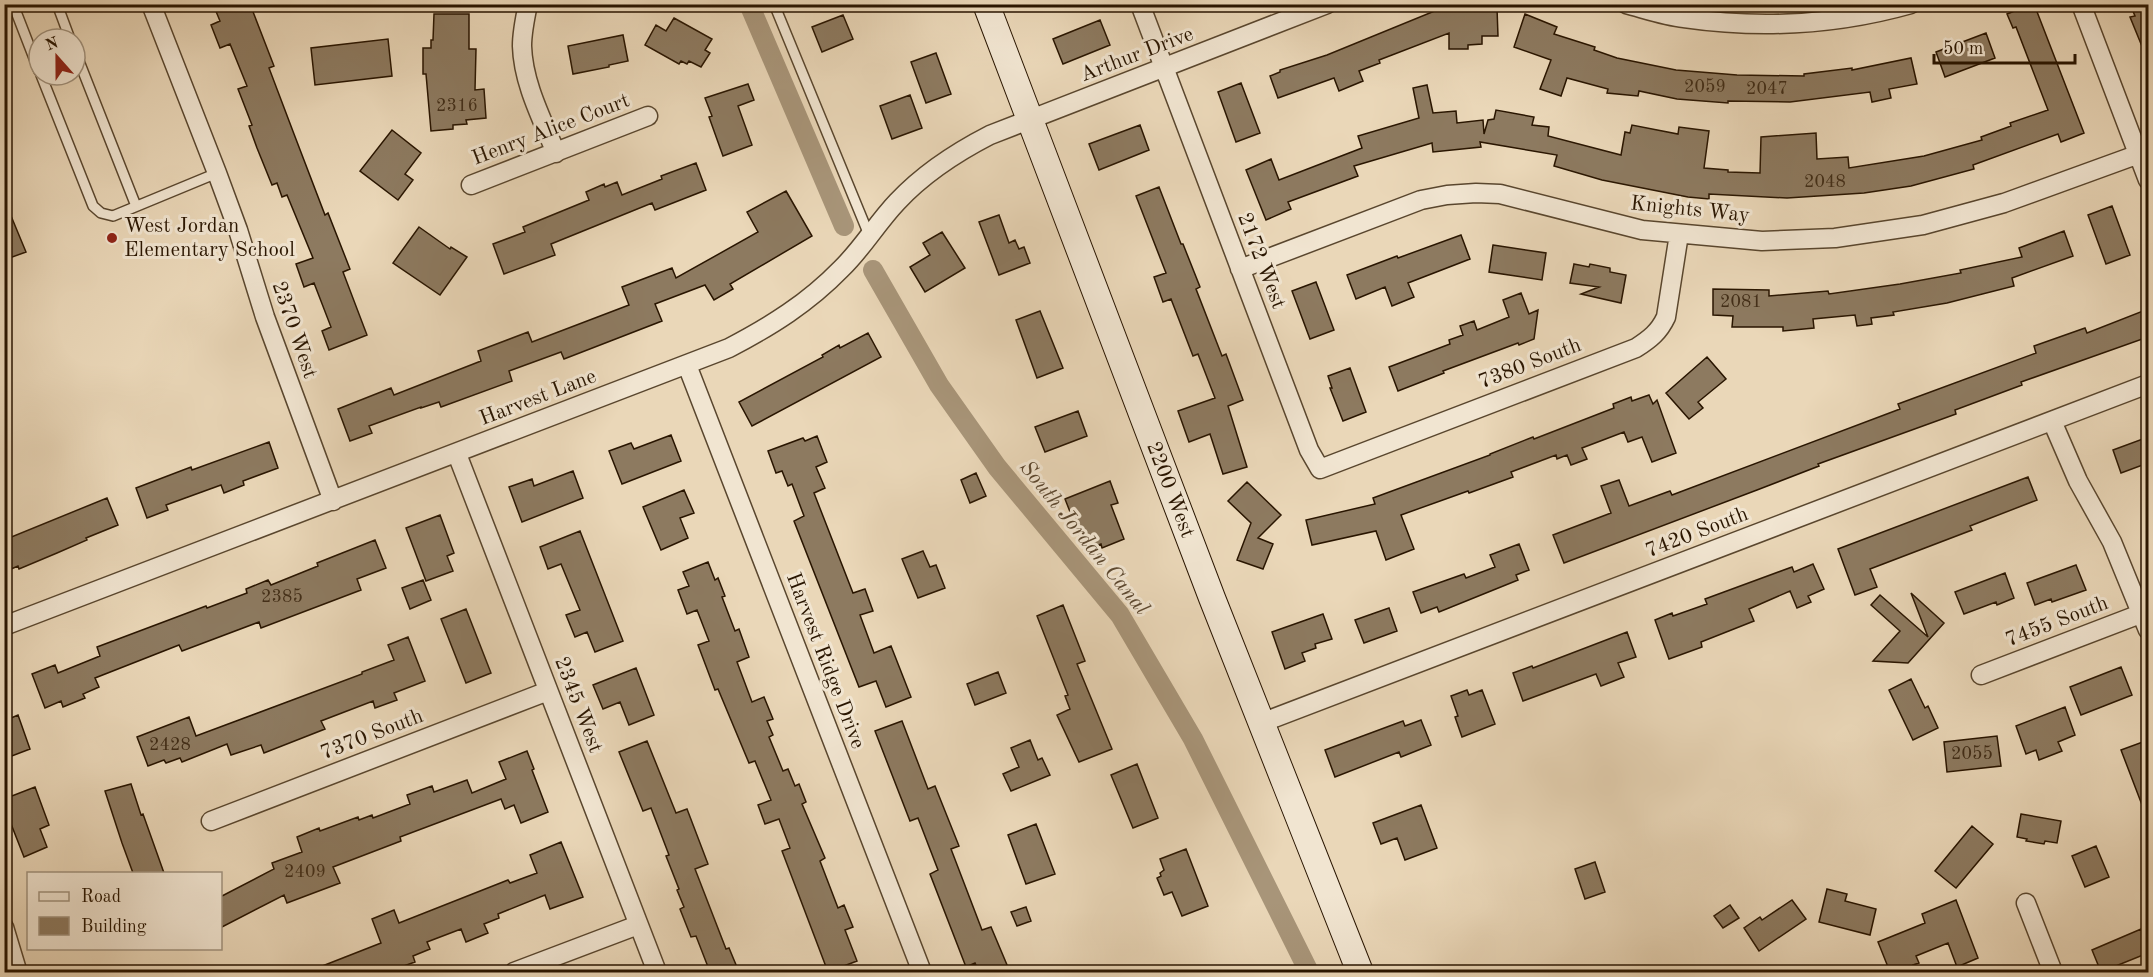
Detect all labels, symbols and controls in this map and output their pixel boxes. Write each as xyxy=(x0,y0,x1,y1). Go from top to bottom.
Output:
street label: Arthur Drive xyxy=(1077,24,1197,86)
north arrow xyxy=(27,27,87,87)
scale bar xyxy=(1934,27,2075,65)
text: N xyxy=(44,35,62,55)
text: 50 m xyxy=(1943,40,1983,58)
house number: 2059 xyxy=(1684,78,1726,96)
house number: 2047 xyxy=(1746,80,1788,98)
street label: Henry Alice Court xyxy=(469,90,633,170)
house number: 2316 xyxy=(436,97,478,115)
house number: 2048 xyxy=(1804,173,1846,191)
street label: Knights Way xyxy=(1629,193,1751,227)
street label: 2172 West xyxy=(1233,210,1289,312)
place label: West Jordan Elementary School xyxy=(124,216,295,261)
marker: West Jordan Elementary School xyxy=(105,231,119,245)
street label: 2370 West xyxy=(268,279,320,381)
house number: 2081 xyxy=(1720,293,1762,311)
street label: 7380 South xyxy=(1476,335,1584,393)
street label: Harvest Lane xyxy=(477,366,599,430)
street label: 2200 West xyxy=(1142,439,1198,541)
water label: South Jordan Canal xyxy=(1015,457,1153,620)
street label: 7420 South xyxy=(1643,504,1751,562)
street label: Harvest Ridge Drive xyxy=(782,570,868,752)
house number: 2385 xyxy=(261,588,303,606)
street label: 7455 South xyxy=(2003,593,2111,651)
street label: 2345 West xyxy=(550,654,606,756)
street label: 7370 South xyxy=(318,706,426,764)
house number: 2428 xyxy=(149,736,191,754)
house number: 2055 xyxy=(1951,745,1993,763)
house number: 2409 xyxy=(284,863,326,881)
legend xyxy=(27,872,222,950)
text: Road xyxy=(81,888,121,906)
text: Building xyxy=(81,918,147,936)

